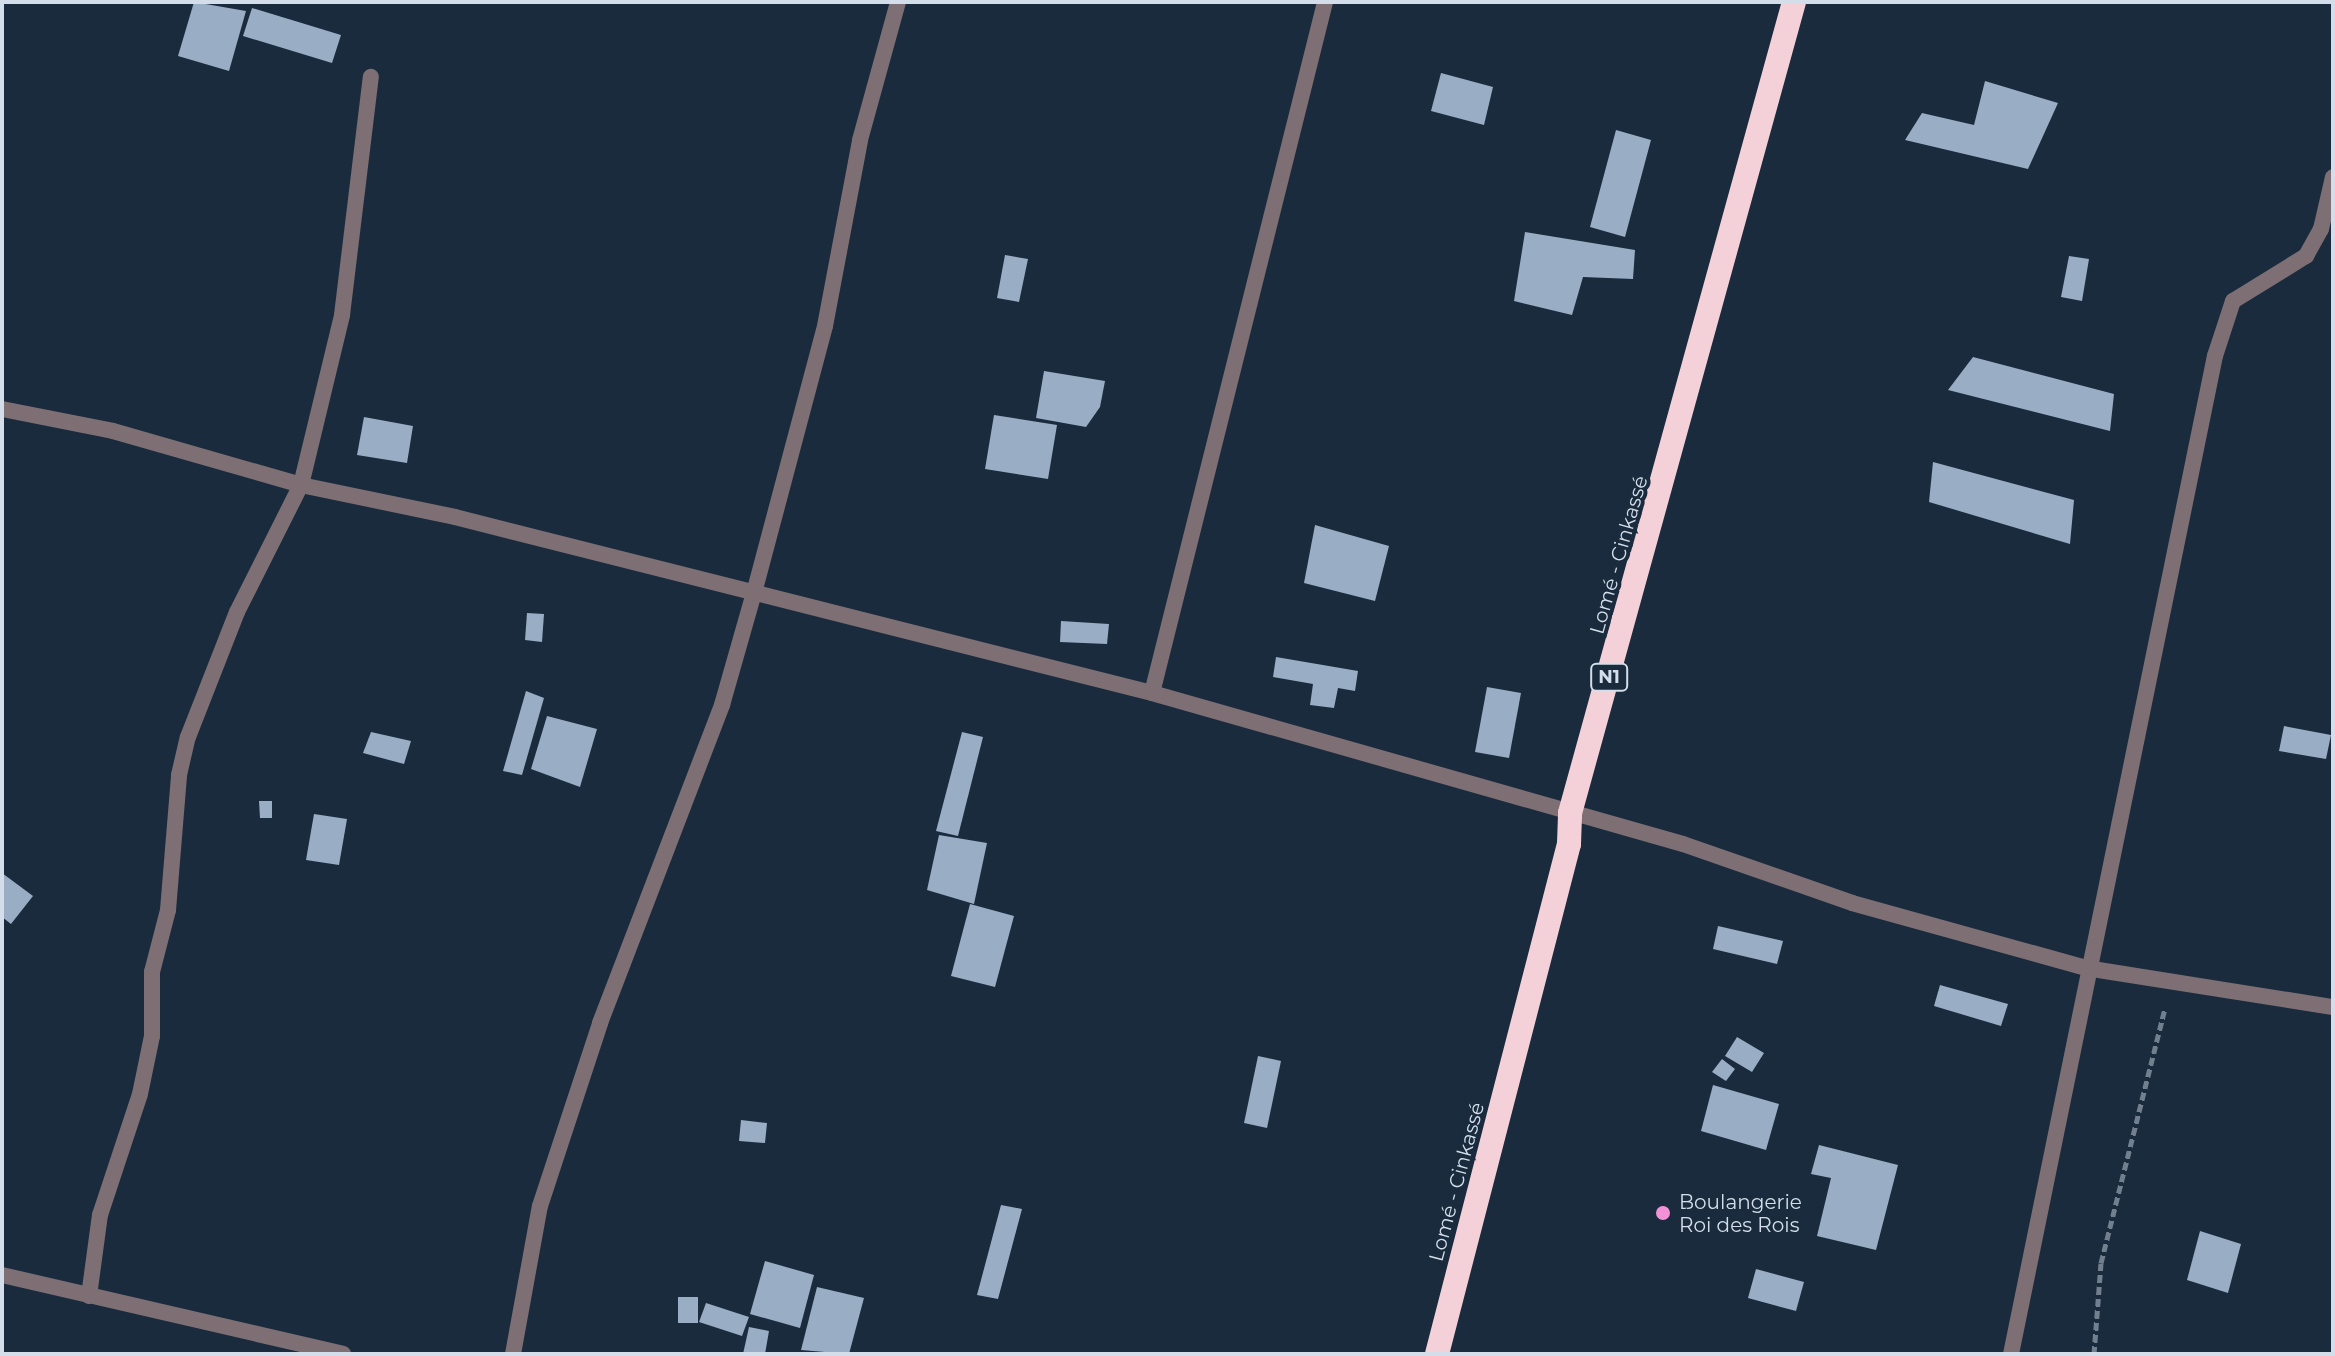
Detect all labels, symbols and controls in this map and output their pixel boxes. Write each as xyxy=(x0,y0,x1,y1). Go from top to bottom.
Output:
street label: Lomé - Cinkassé xyxy=(1585,473,1653,637)
road number: N1 xyxy=(1589,663,1629,691)
street label: Lomé - Cinkassé xyxy=(1424,1100,1490,1264)
place label: Boulangerie Roi des Rois xyxy=(1679,1190,1802,1237)
marker: Boulangerie Roi des Rois xyxy=(1654,1204,1672,1222)

